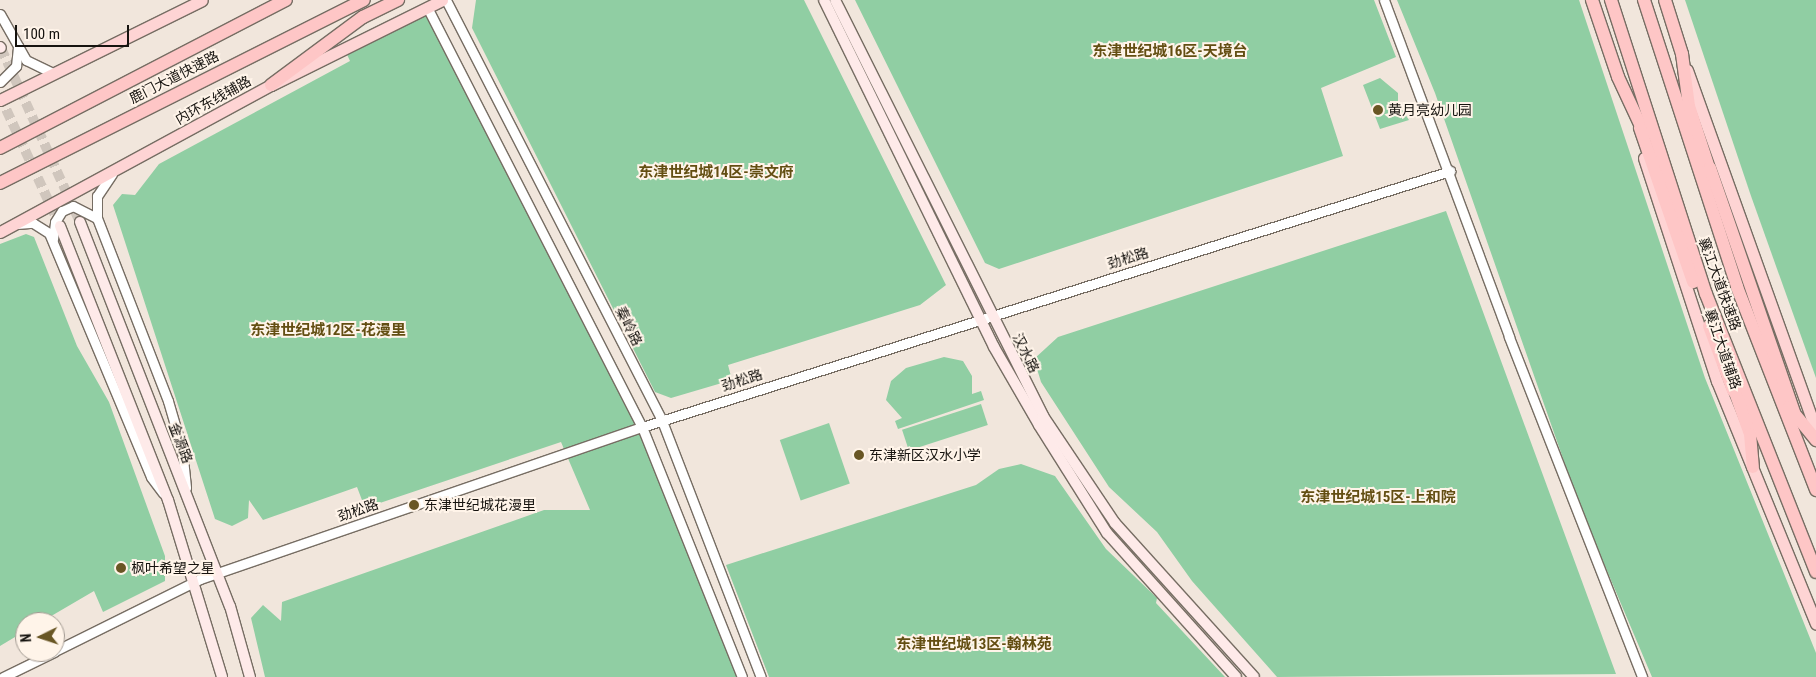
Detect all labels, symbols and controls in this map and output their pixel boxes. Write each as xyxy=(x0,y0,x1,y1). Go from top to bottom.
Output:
scale bar xyxy=(18,15,131,47)
text: 100 m xyxy=(23,25,60,43)
district label: 东津世纪城16区-天境台 xyxy=(1092,43,1248,61)
street label: 鹿门大道快速路 xyxy=(127,47,221,107)
street label: 内环东线辅路 xyxy=(172,72,254,128)
place label: 黄月亮幼儿园 xyxy=(1388,102,1472,118)
marker: 黄月亮幼儿园 xyxy=(1372,104,1384,116)
district label: 东津世纪城14区-崇文府 xyxy=(638,164,794,182)
street label: 襄江大道快速路 xyxy=(1695,235,1745,333)
street label: 劲松路 xyxy=(1105,244,1151,272)
street label: 秦岭路 xyxy=(612,303,646,349)
street label: 襄江大道辅路 xyxy=(1701,307,1745,391)
district label: 东津世纪城12区-花漫里 xyxy=(250,322,406,340)
street label: 汉水路 xyxy=(1009,330,1043,376)
street label: 劲松路 xyxy=(719,366,765,394)
street label: 金源路 xyxy=(166,420,196,466)
place label: 东津新区汉水小学 xyxy=(869,447,981,463)
marker: 东津新区汉水小学 xyxy=(853,449,865,461)
district label: 东津世纪城15区-上和院 xyxy=(1300,489,1456,507)
street label: 劲松路 xyxy=(335,495,381,525)
place label: 东津世纪城花漫里 xyxy=(424,497,536,513)
marker: 东津世纪城花漫里 xyxy=(408,499,420,511)
place label: 枫叶希望之星 xyxy=(131,560,215,576)
marker: 枫叶希望之星 xyxy=(115,562,127,574)
north arrow xyxy=(15,612,65,662)
text: N xyxy=(18,633,34,643)
district label: 东津世纪城13区-翰林苑 xyxy=(896,636,1052,654)

